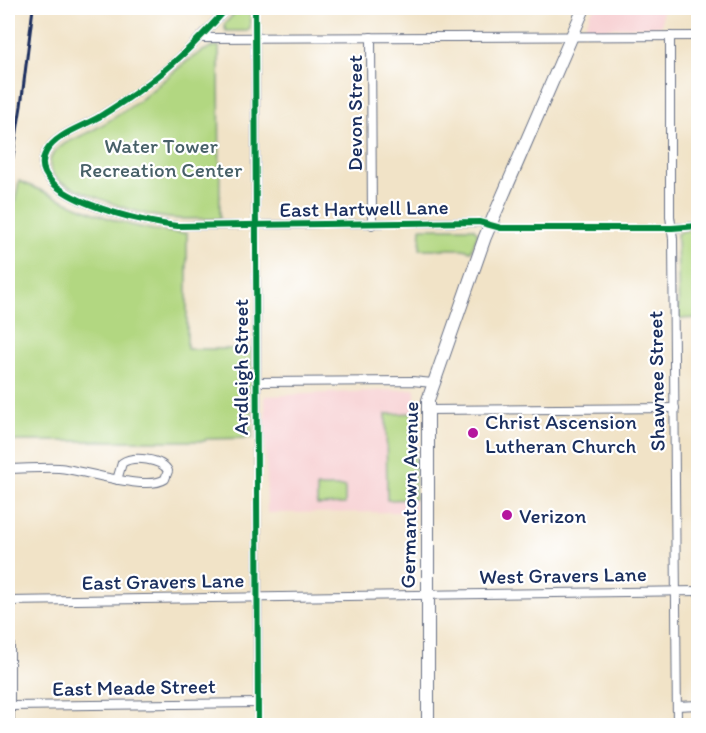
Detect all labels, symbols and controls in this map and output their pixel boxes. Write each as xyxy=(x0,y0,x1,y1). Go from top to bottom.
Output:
street label: Devon Street xyxy=(342,55,367,171)
park label: Water Tower Recreation Center xyxy=(80,133,243,182)
street label: East Hartwell Lane xyxy=(279,194,449,222)
street label: Ardleigh Street xyxy=(228,299,253,435)
street label: Shawnee Street xyxy=(642,310,670,451)
street label: Germantown Avenue xyxy=(395,401,423,589)
place label: Christ Ascension Lutheran Church xyxy=(485,409,637,458)
marker: Christ Ascension Lutheran Church xyxy=(466,426,480,440)
place label: Verizon xyxy=(519,503,586,528)
marker: Verizon xyxy=(500,508,514,522)
street label: West Gravers Lane xyxy=(479,561,647,589)
street label: East Gravers Lane xyxy=(81,567,245,595)
street label: East Meade Street xyxy=(52,673,216,701)

